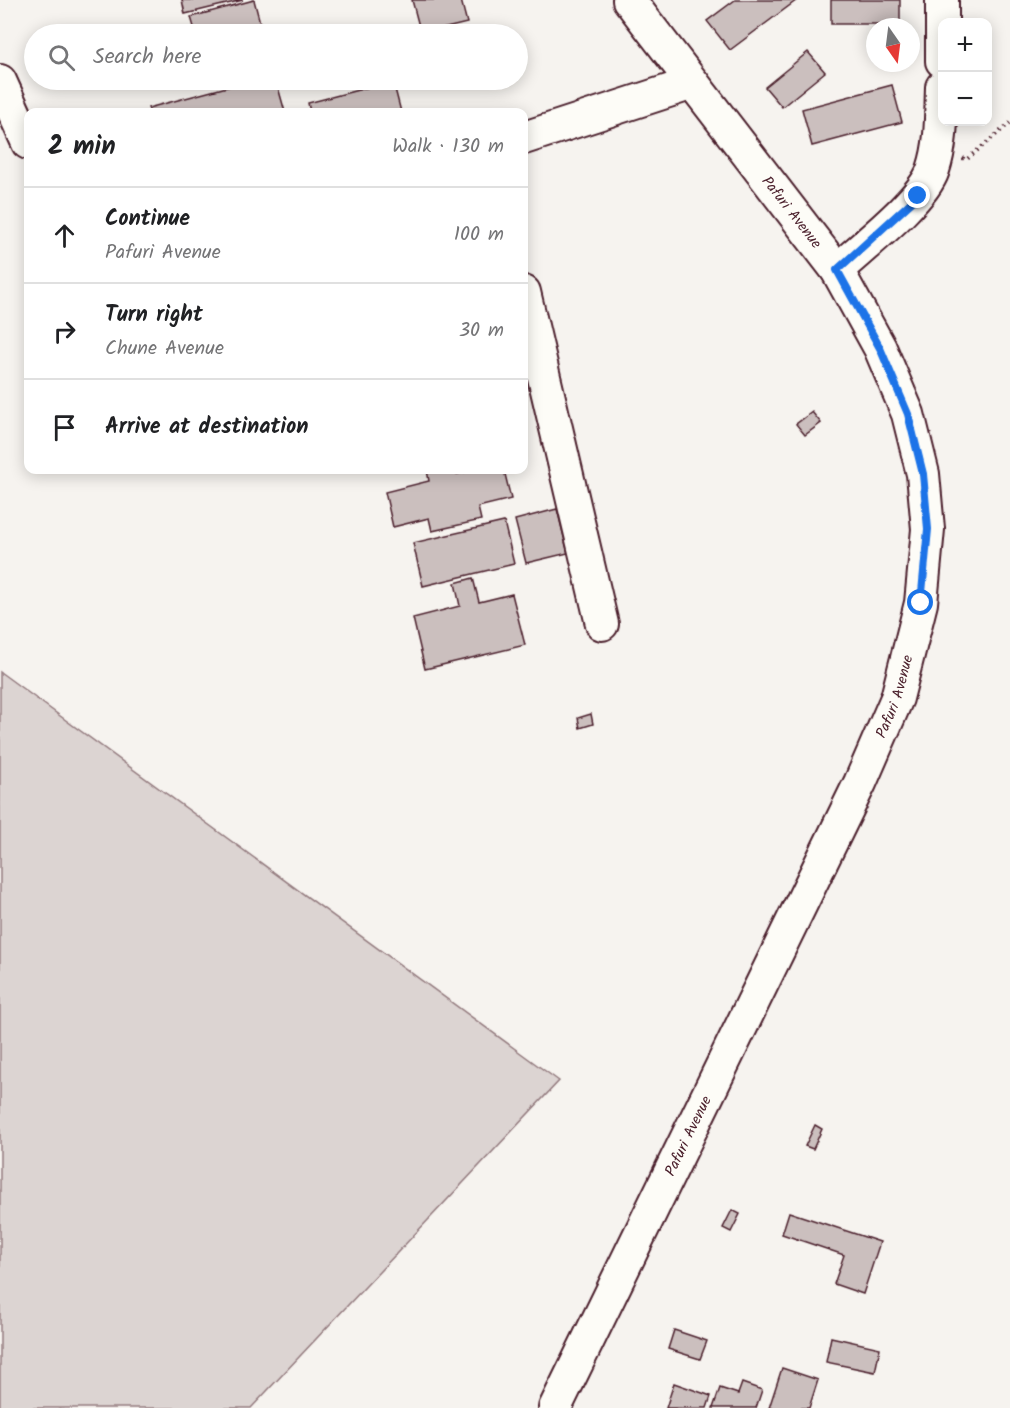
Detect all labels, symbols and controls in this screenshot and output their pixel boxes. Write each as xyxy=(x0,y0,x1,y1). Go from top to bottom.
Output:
north arrow xyxy=(866,18,920,72)
map controls xyxy=(938,18,992,126)
button: + xyxy=(938,18,992,72)
search box xyxy=(24,24,528,90)
text: Search here xyxy=(93,40,201,75)
icon: search xyxy=(45,41,78,74)
button: − xyxy=(938,72,992,126)
text: 2 min xyxy=(48,126,116,168)
text: Walk · 130 m xyxy=(392,131,504,163)
street label: Pafuri Avenue xyxy=(755,171,828,254)
route end xyxy=(904,182,930,208)
text: Continue xyxy=(105,202,190,237)
icon: ahead xyxy=(48,219,81,252)
text: 100 m xyxy=(454,219,504,251)
text: Pafuri Avenue xyxy=(105,237,221,269)
text: Turn right xyxy=(105,298,203,333)
icon: right xyxy=(48,315,81,348)
text: 30 m xyxy=(459,315,504,347)
text: Chune Avenue xyxy=(105,333,224,365)
text: Arrive at destination xyxy=(105,410,308,445)
icon: arrive xyxy=(48,411,81,444)
route start xyxy=(907,589,933,615)
street label: Pafuri Avenue xyxy=(870,652,921,742)
street label: Pafuri Avenue xyxy=(659,1092,719,1180)

